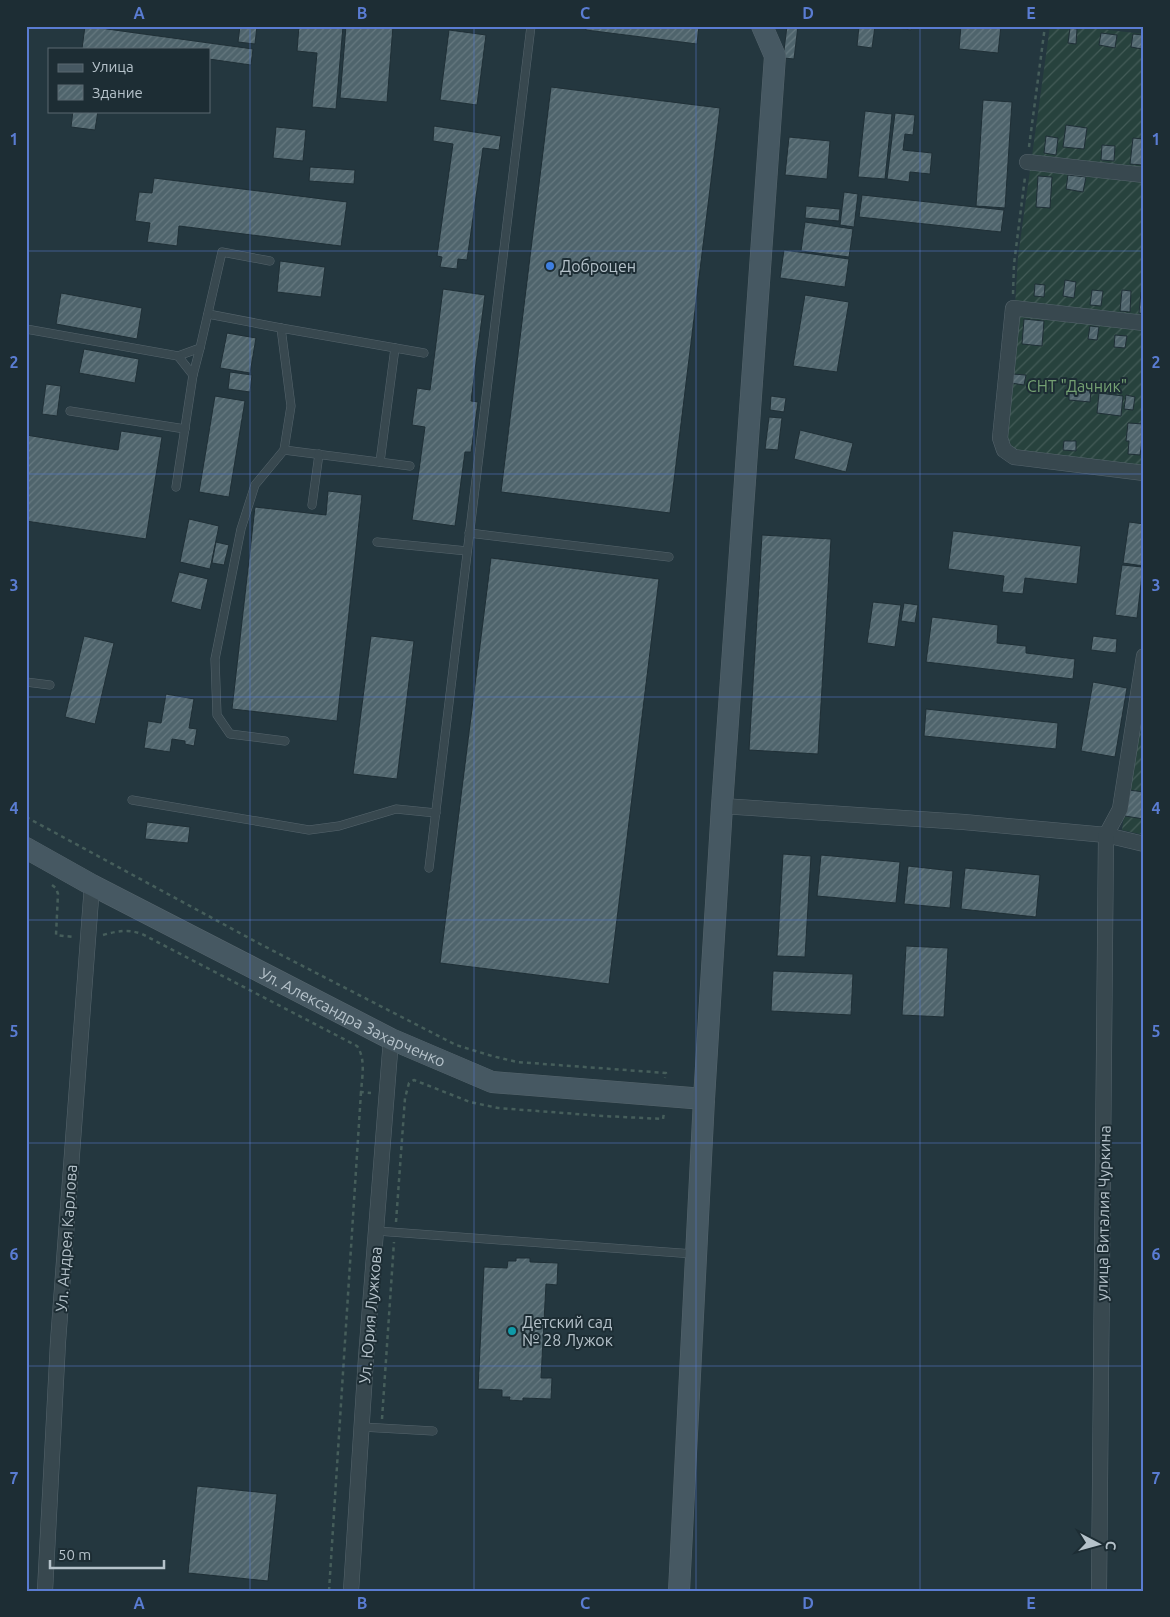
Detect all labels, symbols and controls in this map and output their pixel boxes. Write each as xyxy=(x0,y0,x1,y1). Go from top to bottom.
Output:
text: A xyxy=(133,4,145,22)
text: B xyxy=(357,4,367,22)
text: C xyxy=(580,4,590,22)
text: D xyxy=(802,4,814,22)
text: E xyxy=(1026,4,1036,22)
legend xyxy=(48,48,210,112)
text: Улица xyxy=(92,58,134,75)
text: Здание xyxy=(92,84,143,101)
text: 1 xyxy=(9,130,19,148)
text: 1 xyxy=(1151,130,1161,148)
place label: Доброцен xyxy=(560,257,636,275)
marker: Доброцен xyxy=(544,260,556,272)
text: 2 xyxy=(9,353,19,371)
text: 2 xyxy=(1151,353,1161,371)
park label: СНТ "Дачник" xyxy=(1027,377,1127,395)
text: 3 xyxy=(9,576,19,594)
text: 3 xyxy=(1151,576,1161,594)
text: 4 xyxy=(9,799,19,817)
text: 4 xyxy=(1151,799,1161,817)
street label: Ул. Александра Захарченко xyxy=(257,964,448,1070)
text: 5 xyxy=(9,1022,19,1040)
text: 5 xyxy=(1151,1022,1161,1040)
street label: улица Виталия Чуркина xyxy=(1092,1125,1114,1301)
street label: Ул. Андрея Карлова xyxy=(52,1164,80,1312)
text: 6 xyxy=(9,1245,19,1263)
text: 6 xyxy=(1151,1245,1161,1263)
street label: Ул. Юрия Лужкова xyxy=(355,1246,385,1384)
place label: Детский сад № 28 Лужок xyxy=(522,1313,613,1349)
marker: Детский сад № 28 Лужок xyxy=(506,1325,518,1337)
text: 7 xyxy=(9,1469,19,1487)
text: 7 xyxy=(1151,1469,1161,1487)
north arrow xyxy=(1072,1520,1122,1570)
scale bar xyxy=(50,1537,164,1569)
text: С xyxy=(1102,1540,1119,1551)
text: 50 m xyxy=(58,1546,91,1563)
text: A xyxy=(133,1594,145,1612)
text: B xyxy=(357,1594,367,1612)
text: C xyxy=(580,1594,590,1612)
text: D xyxy=(802,1594,814,1612)
text: E xyxy=(1026,1594,1036,1612)

